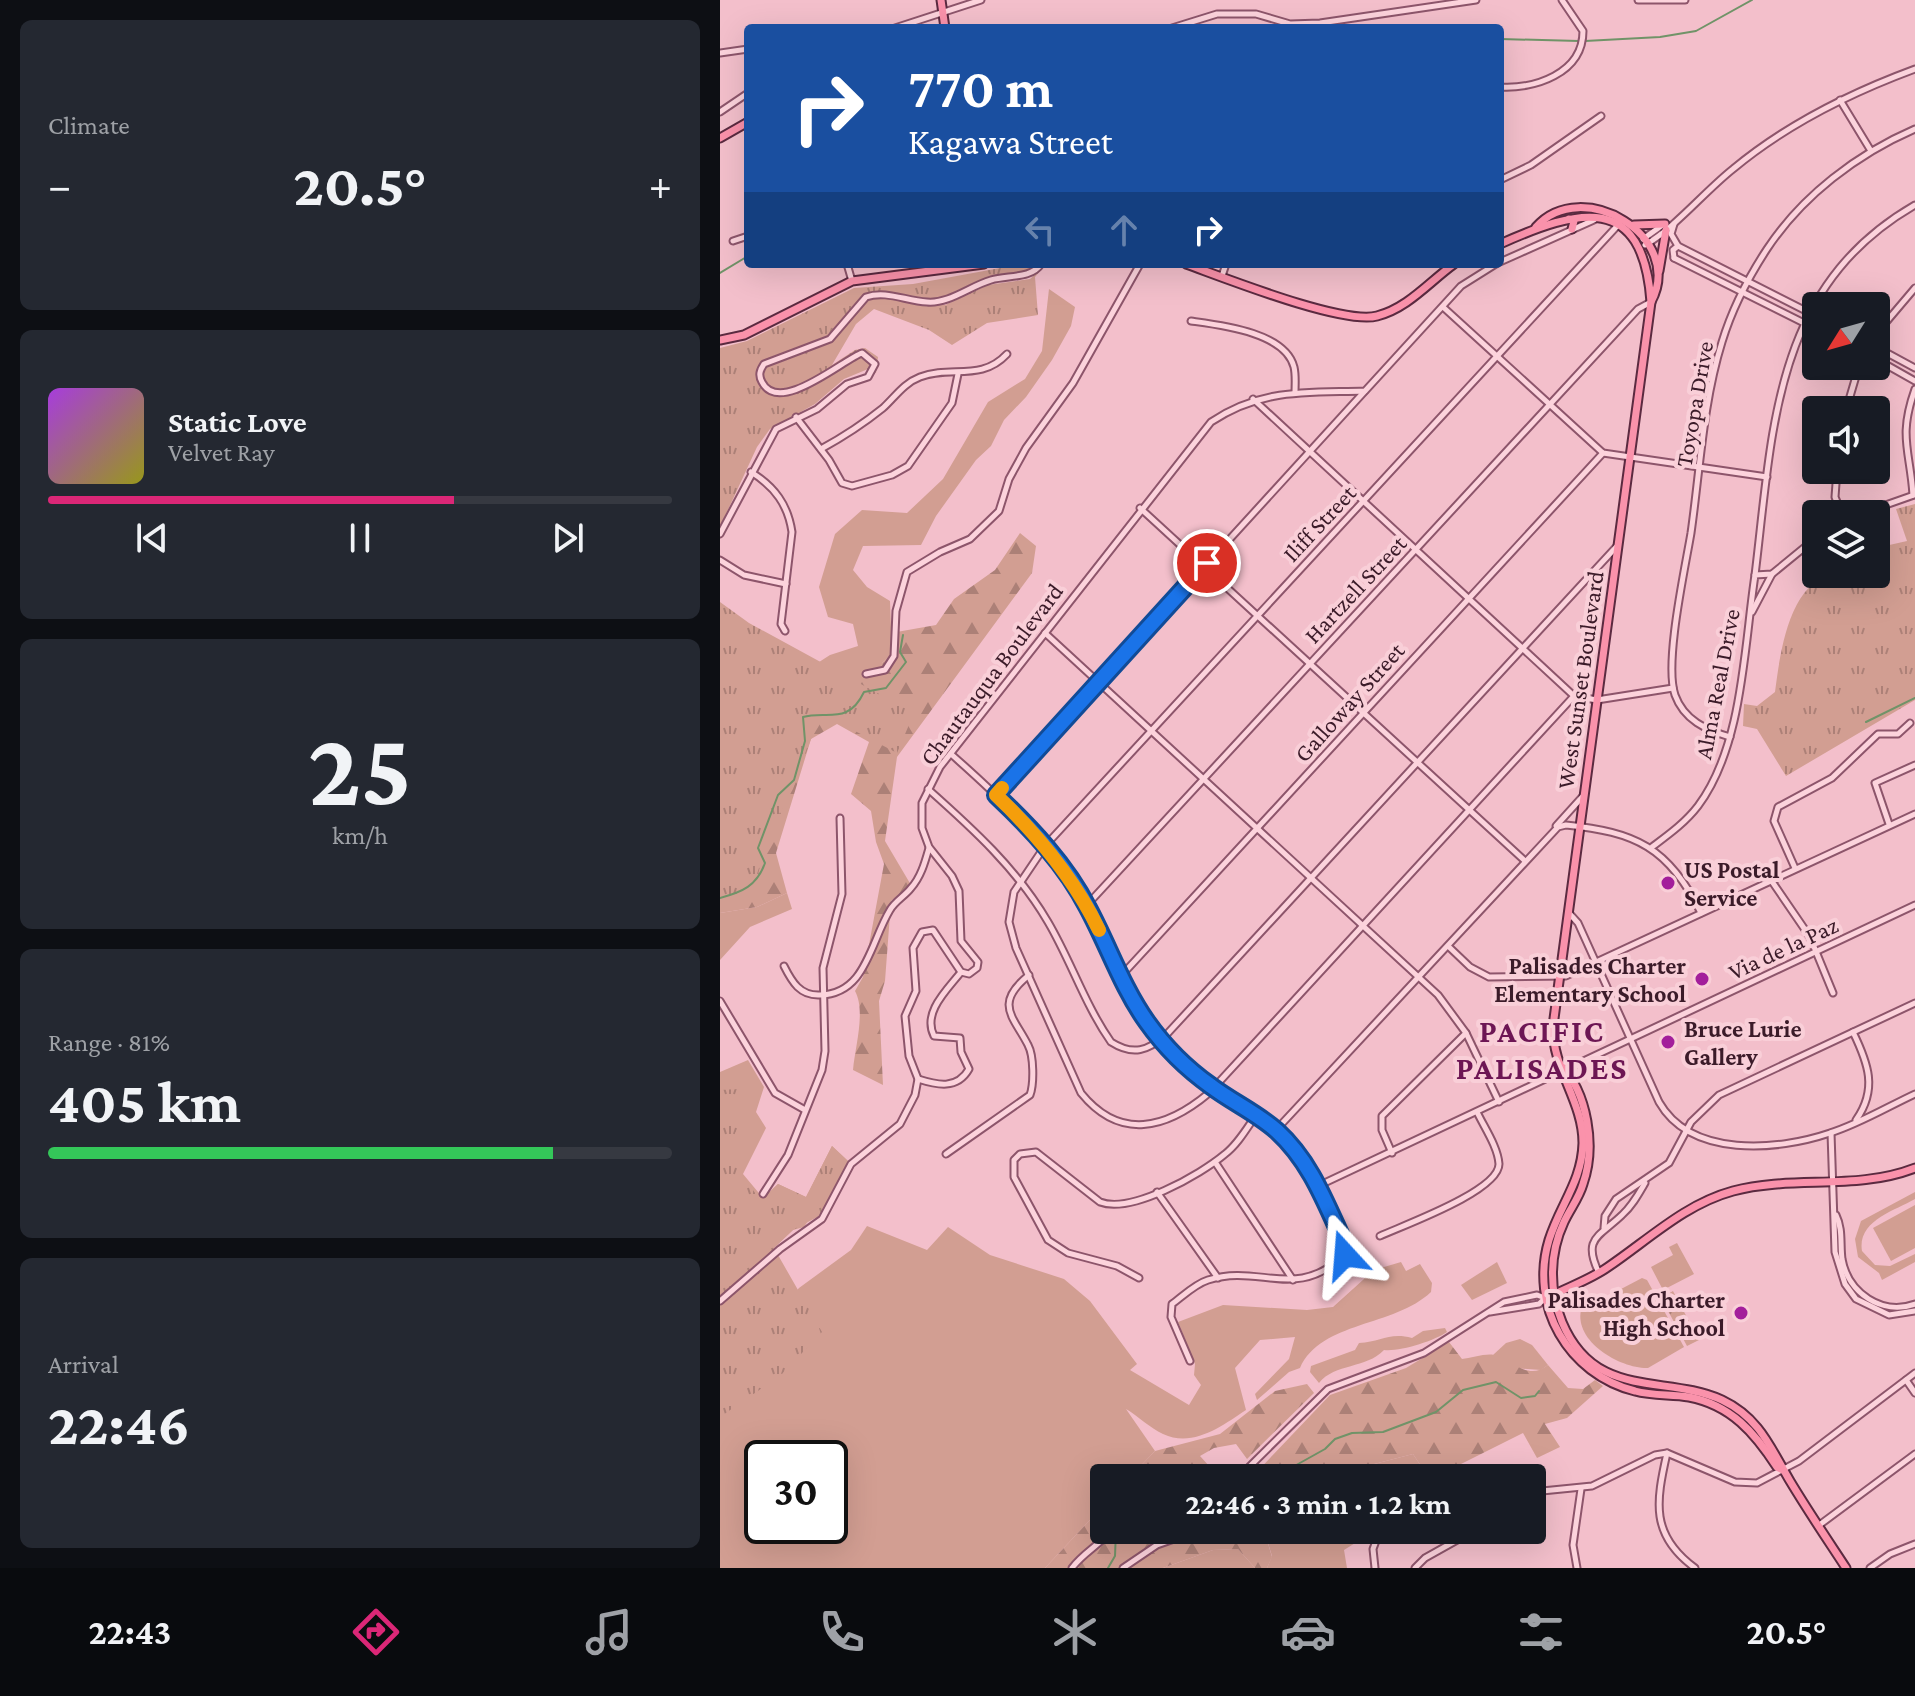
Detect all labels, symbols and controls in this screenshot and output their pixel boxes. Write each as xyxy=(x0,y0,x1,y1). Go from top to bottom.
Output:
icon: right xyxy=(776,56,880,160)
text: 770 m xyxy=(908,57,1053,119)
text: Climate xyxy=(48,111,130,140)
text: Kagawa Street xyxy=(908,122,1113,162)
text: 20.5° xyxy=(293,151,427,218)
text: − xyxy=(48,161,71,209)
text: + xyxy=(649,161,672,209)
icon: left xyxy=(1018,208,1062,252)
icon: ahead xyxy=(1102,208,1146,252)
icon: right xyxy=(1186,208,1230,252)
north arrow xyxy=(1802,292,1890,380)
map controls xyxy=(1802,292,1890,588)
street label: Toyopa Drive xyxy=(1670,339,1718,469)
button: sound xyxy=(1802,396,1890,484)
text: Static Love xyxy=(168,405,307,438)
text: Velvet Ray xyxy=(168,438,275,467)
street label: Iliff Street xyxy=(1277,478,1362,567)
button: layers xyxy=(1802,500,1890,588)
icon: previous xyxy=(130,516,174,560)
icon: pause xyxy=(338,516,382,560)
icon: next xyxy=(546,516,590,560)
pin xyxy=(1173,529,1241,597)
street label: Hartzell Street xyxy=(1298,529,1412,648)
icon: arrive xyxy=(1185,541,1229,585)
street label: West Sunset Boulevard xyxy=(1551,569,1609,791)
street label: Chautauqua Boulevard xyxy=(914,578,1068,770)
street label: Alma Real Drive xyxy=(1689,607,1745,761)
street label: Galloway Street xyxy=(1288,636,1410,767)
text: 25 xyxy=(308,711,412,826)
text: km/h xyxy=(332,821,388,850)
place label: US Postal Service xyxy=(1684,856,1779,911)
marker: US Postal Service xyxy=(1659,874,1677,892)
street label: Via de la Paz xyxy=(1724,911,1842,985)
place label: Palisades Charter Elementary School xyxy=(1494,952,1686,1007)
marker: Palisades Charter Elementary School xyxy=(1693,970,1711,988)
district label: PACIFIC PALISADES xyxy=(1456,1013,1628,1086)
place label: Bruce Lurie Gallery xyxy=(1684,1015,1802,1070)
text: Range · 81% xyxy=(48,1028,170,1057)
marker: Bruce Lurie Gallery xyxy=(1659,1033,1677,1051)
text: 405 km xyxy=(48,1068,241,1135)
position arrow xyxy=(1303,1213,1387,1297)
place label: Palisades Charter High School xyxy=(1547,1286,1725,1341)
marker: Palisades Charter High School xyxy=(1732,1304,1750,1322)
text: Arrival xyxy=(48,1350,119,1379)
text: 22:46 xyxy=(48,1390,190,1457)
speed limit sign: 30 xyxy=(744,1440,848,1544)
text: 22:46 · 3 min · 1.2 km xyxy=(1185,1487,1451,1520)
icon: directions xyxy=(348,1604,404,1660)
icon: music xyxy=(581,1604,637,1660)
icon: phone xyxy=(814,1604,870,1660)
icon: climate xyxy=(1047,1604,1103,1660)
icon: car xyxy=(1280,1604,1336,1660)
icon: filters xyxy=(1513,1604,1569,1660)
text: 22:43 xyxy=(88,1612,171,1652)
text: 20.5° xyxy=(1746,1612,1826,1652)

